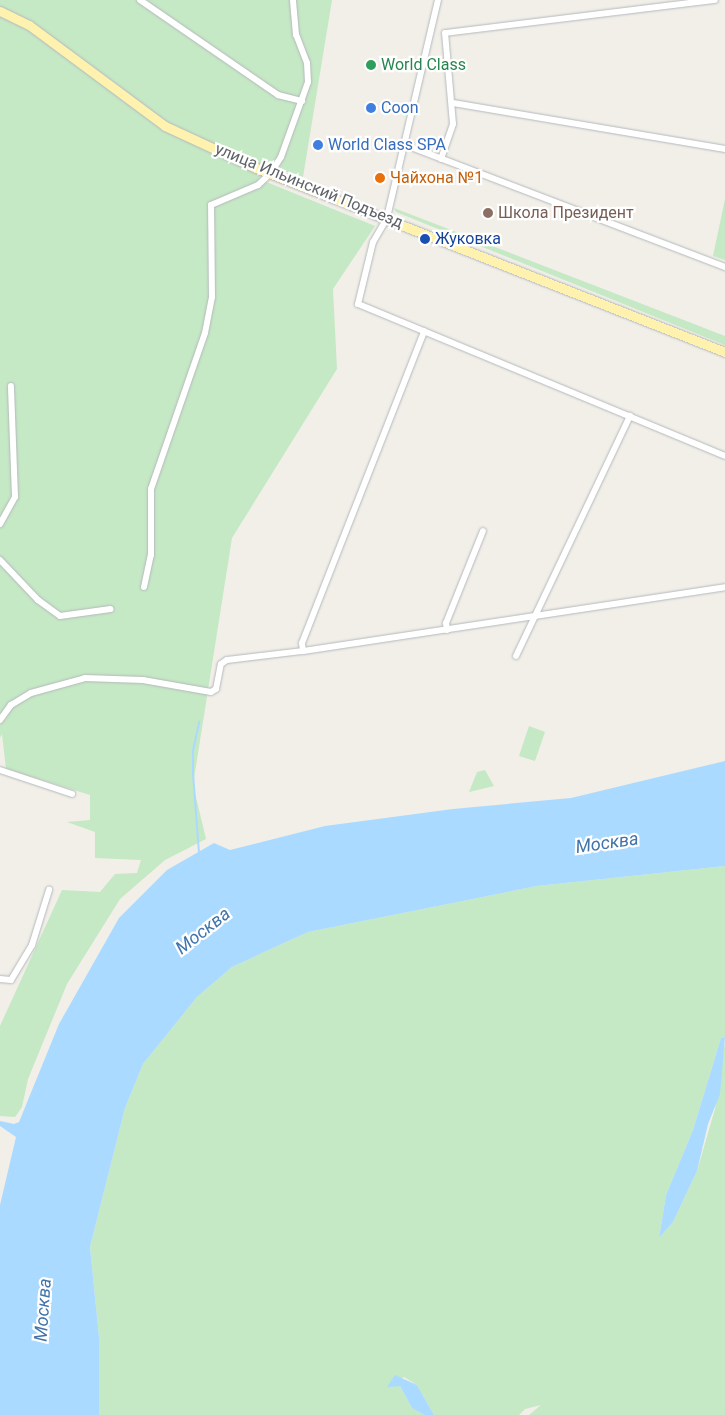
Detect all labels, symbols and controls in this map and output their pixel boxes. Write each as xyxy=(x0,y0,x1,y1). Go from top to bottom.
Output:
place label: World Class xyxy=(381,55,466,75)
marker: World Class xyxy=(365,59,377,71)
place label: Coon xyxy=(381,98,418,118)
marker: Coon xyxy=(365,102,377,114)
place label: World Class SPA xyxy=(328,135,446,155)
street label: улица Ильинский Подъезд xyxy=(212,139,406,233)
marker: World Class SPA xyxy=(312,139,324,151)
place label: Чайхона №1 xyxy=(390,168,483,188)
marker: Чайхона №1 xyxy=(374,172,386,184)
place label: Школа Президент xyxy=(498,203,634,223)
marker: Школа Президент xyxy=(482,207,494,219)
place label: Жуковка xyxy=(435,229,501,249)
marker: Жуковка xyxy=(419,233,431,245)
water label: Москва xyxy=(574,828,640,858)
water label: Москва xyxy=(171,903,235,959)
water label: Москва xyxy=(30,1278,56,1342)

